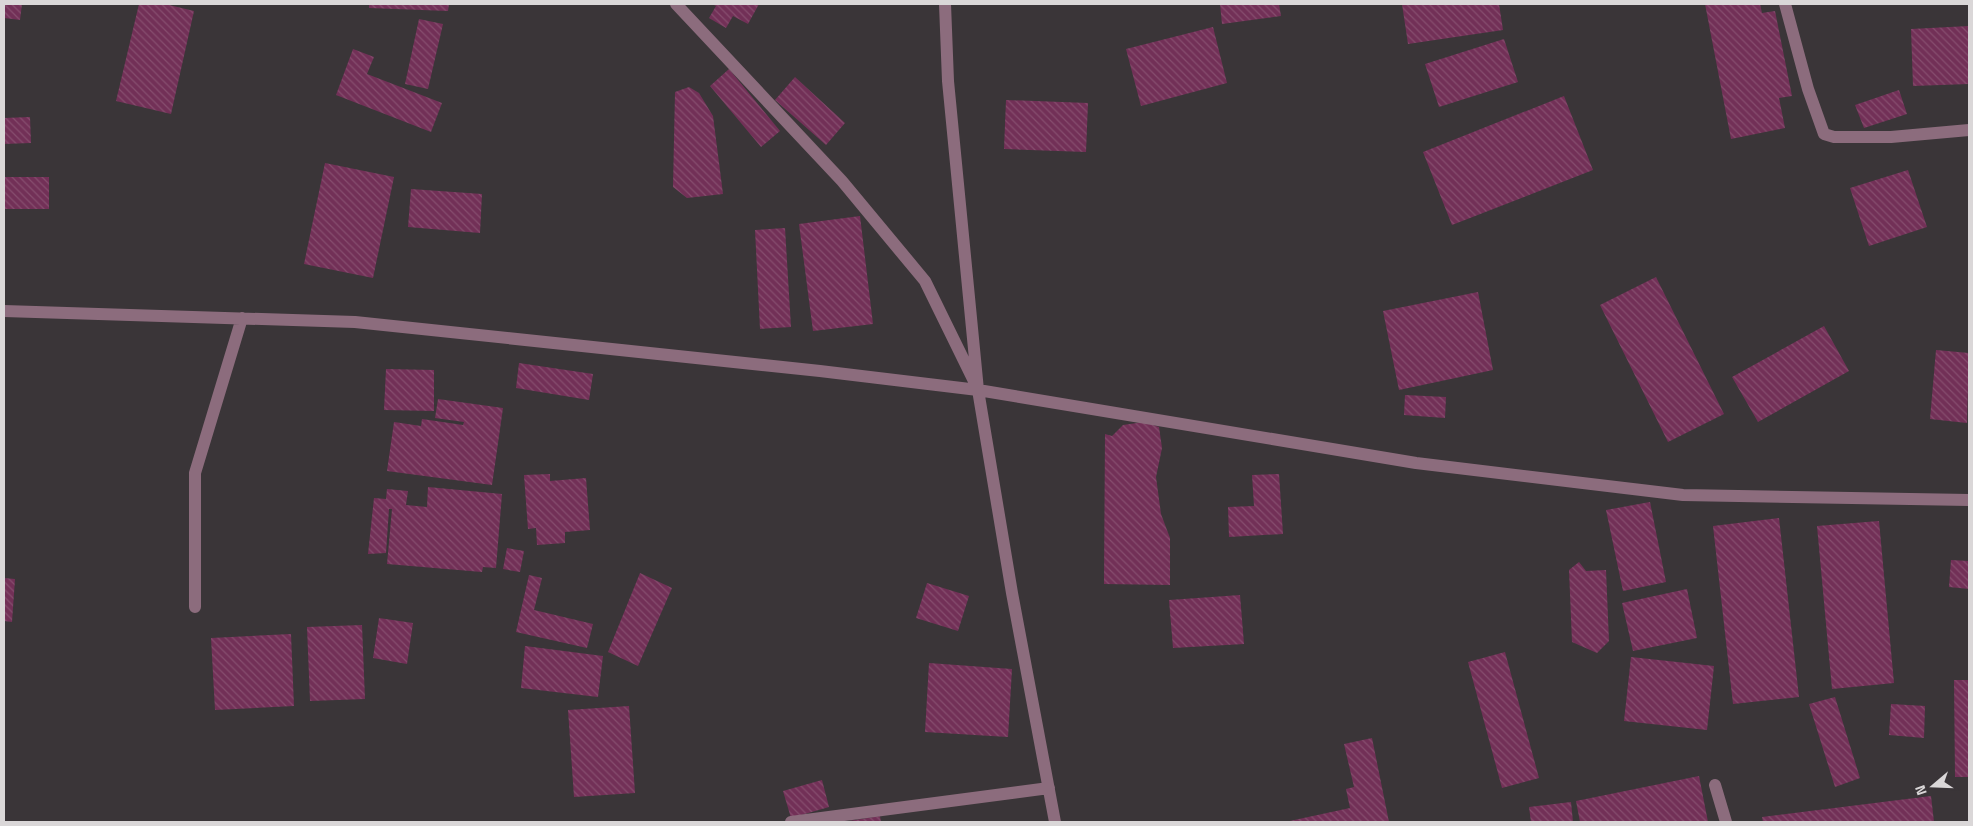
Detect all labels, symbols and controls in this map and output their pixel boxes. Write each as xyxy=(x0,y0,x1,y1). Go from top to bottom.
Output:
north arrow xyxy=(1908,761,1958,811)
text: N xyxy=(1909,782,1932,798)

